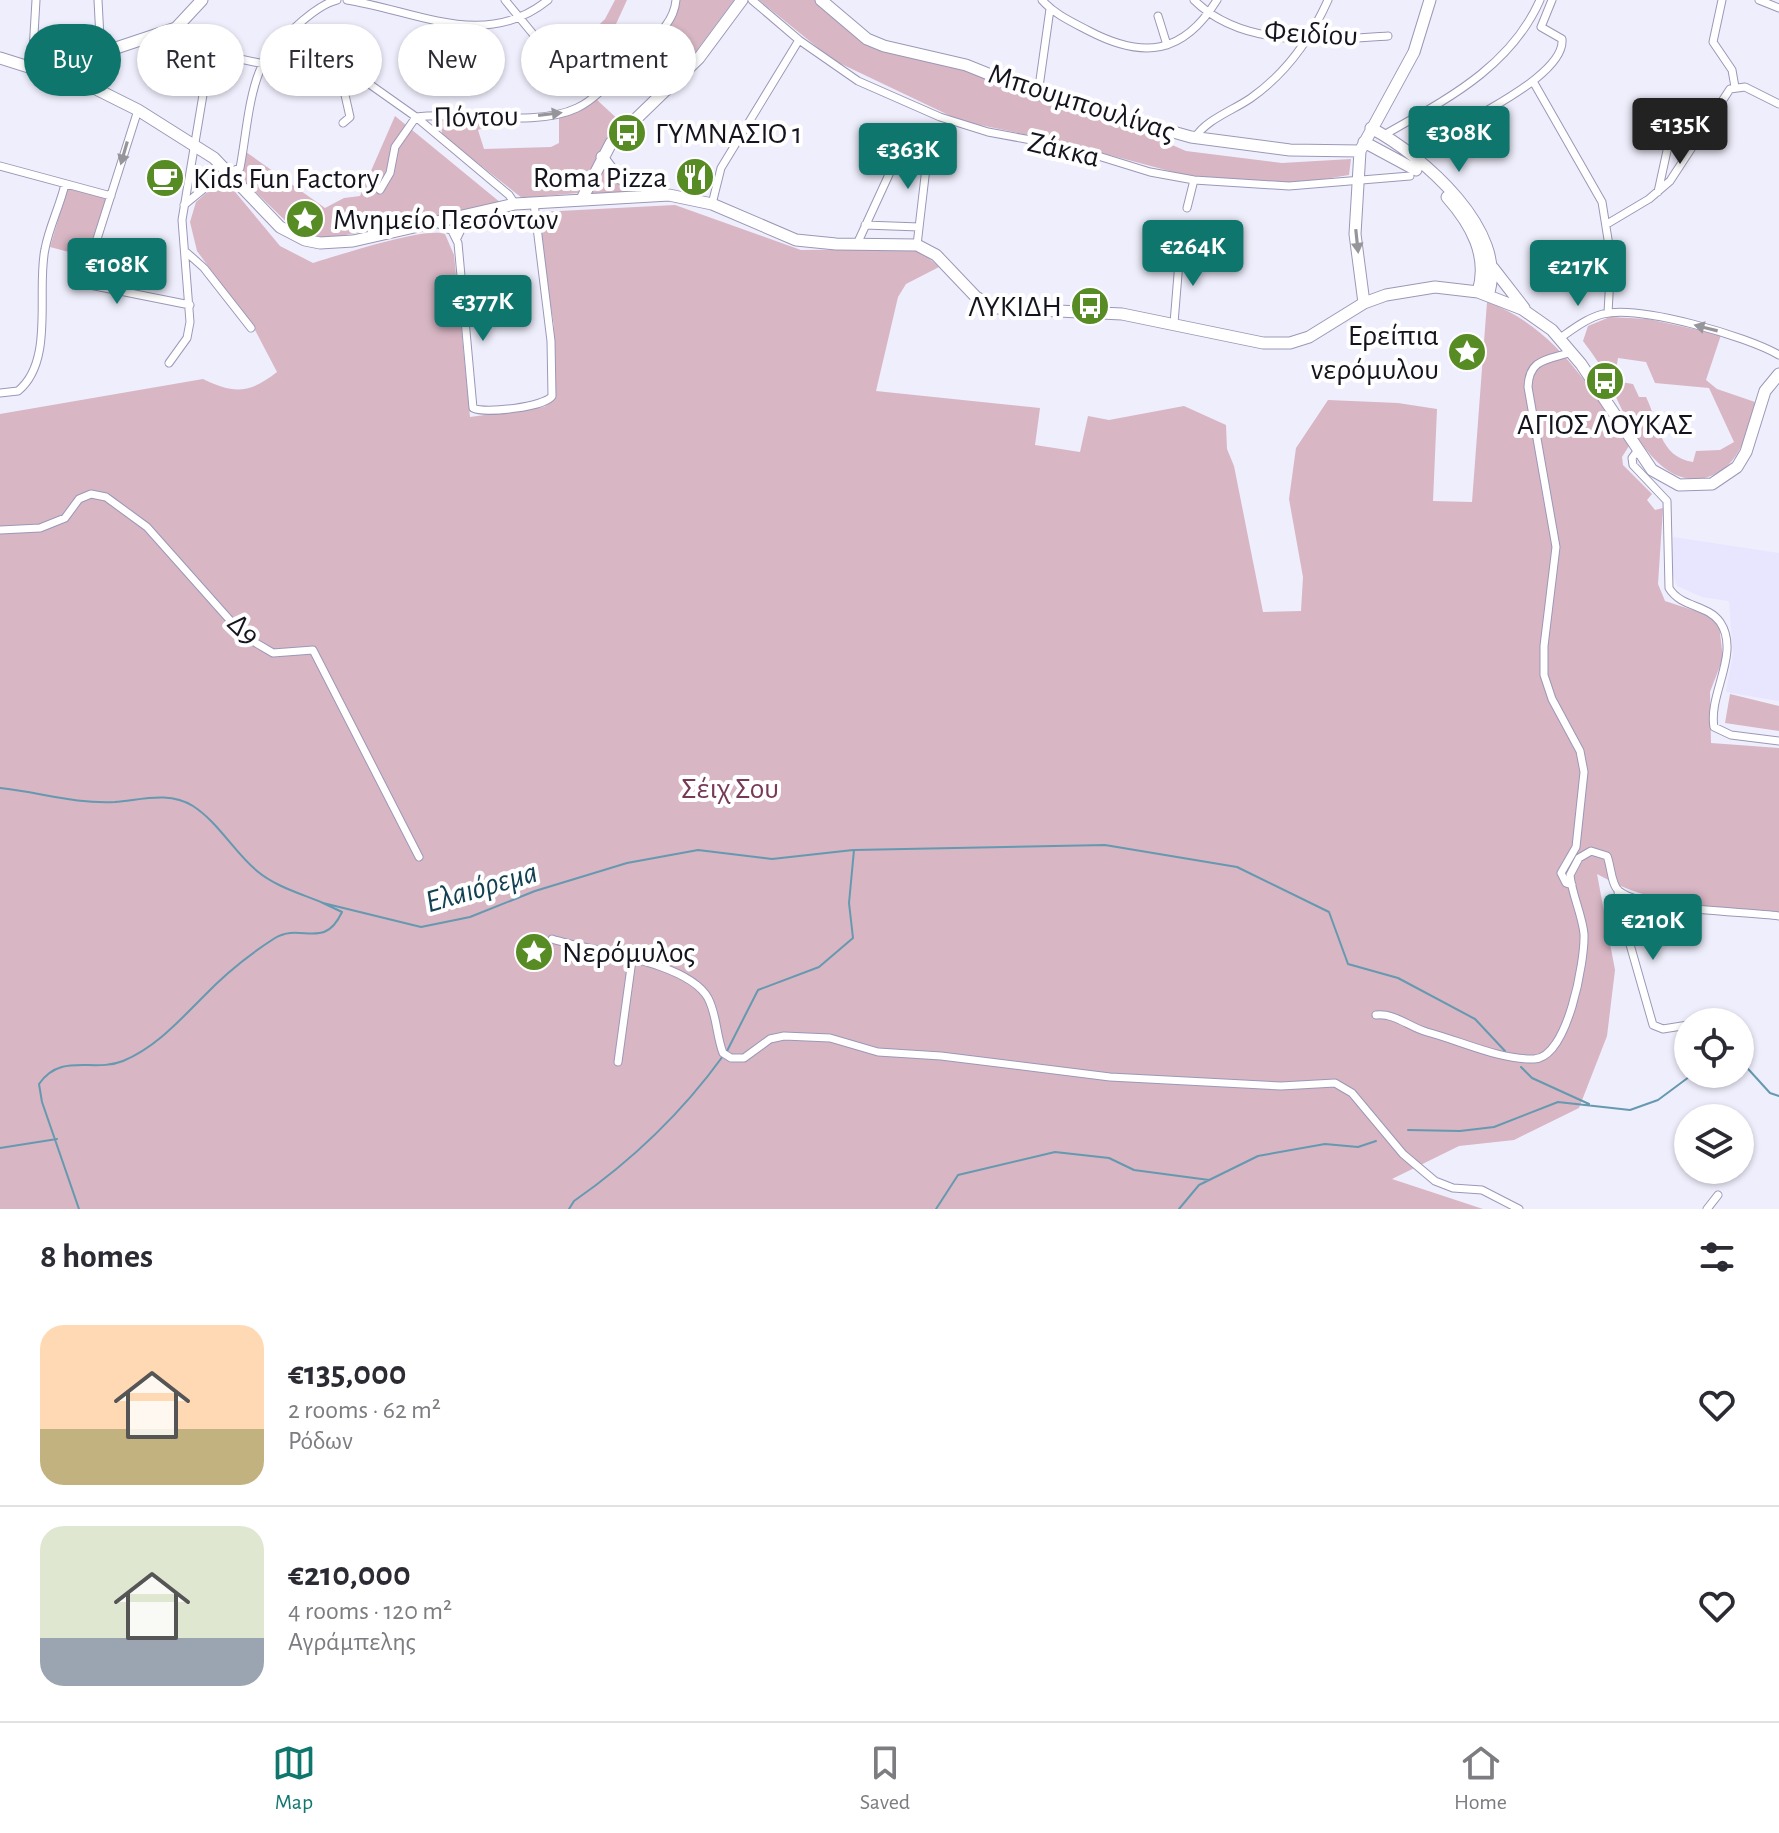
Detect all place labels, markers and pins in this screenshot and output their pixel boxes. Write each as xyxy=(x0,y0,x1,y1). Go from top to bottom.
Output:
pin: €135K xyxy=(1624,98,1736,166)
pin: €308K xyxy=(1403,106,1515,174)
bus stop icon: ΓΥΜΝΑΣΙΟ 1 xyxy=(606,112,648,154)
place label: ΓΥΜΝΑΣΙΟ 1 xyxy=(655,119,802,149)
pin: €363K xyxy=(852,123,964,191)
restaurant icon: Roma Pizza xyxy=(674,156,716,198)
cafe icon: Kids Fun Factory xyxy=(144,157,186,199)
place label: Roma Pizza xyxy=(533,163,667,193)
place label: Kids Fun Factory xyxy=(193,164,379,194)
place icon: Μνημείο Πεσόντων xyxy=(284,198,326,240)
place label: Μνημείο Πεσόντων xyxy=(333,205,558,235)
pin: €264K xyxy=(1137,220,1249,288)
pin: €108K xyxy=(61,238,173,306)
pin: €217K xyxy=(1522,240,1634,308)
pin: €377K xyxy=(427,275,539,343)
bus stop icon: ΛΥΚΙΔΗ xyxy=(1069,285,1111,327)
place label: ΛΥΚΙΔΗ xyxy=(968,292,1062,322)
place label: Ερείπια νερόμυλου xyxy=(1311,321,1439,385)
place icon: Ερείπια νερόμυλου xyxy=(1446,331,1488,373)
bus stop icon: ΑΓΙΟΣ ΛΟΥΚΑΣ xyxy=(1584,360,1626,402)
place label: ΑΓΙΟΣ ΛΟΥΚΑΣ xyxy=(1517,410,1693,440)
pin: €210K xyxy=(1597,894,1709,962)
place icon: Νερόμυλος xyxy=(513,931,555,973)
place label: Νερόμυλος xyxy=(562,938,695,968)

